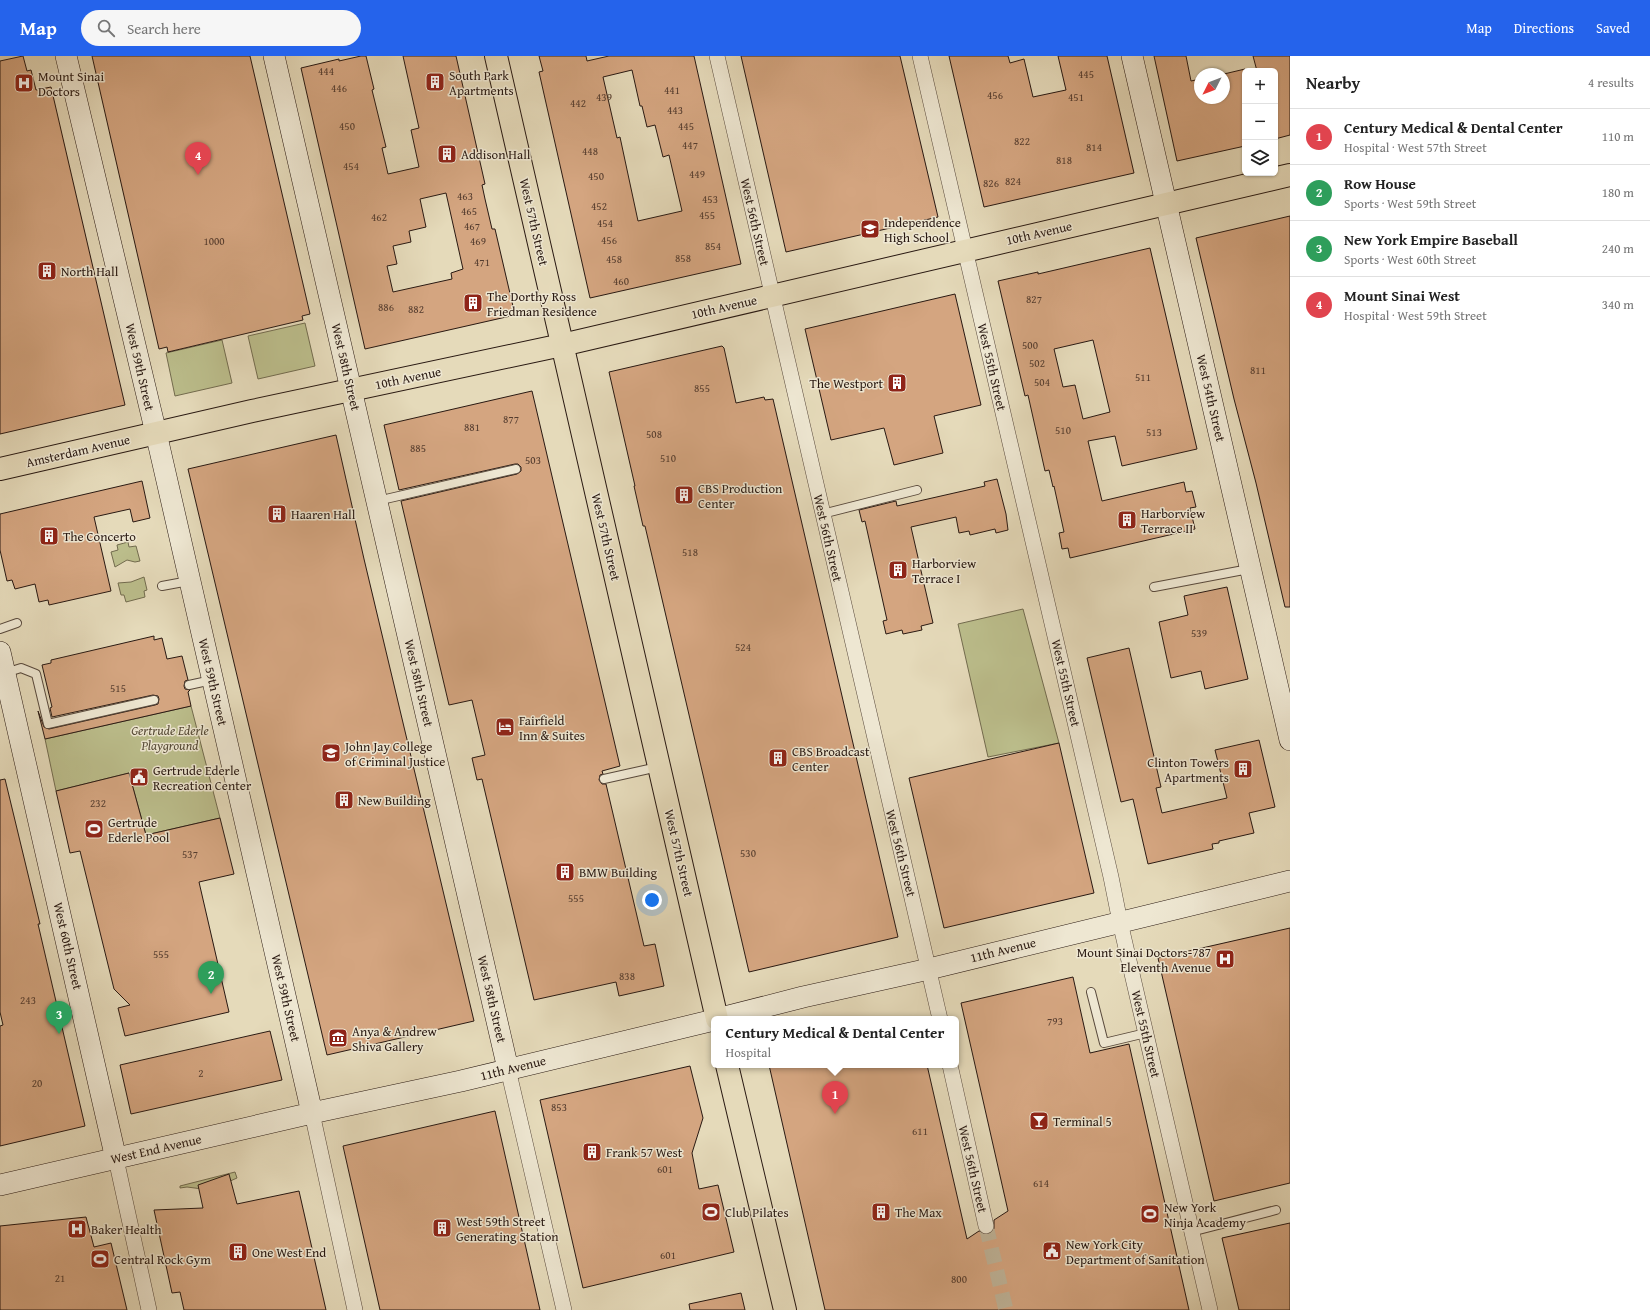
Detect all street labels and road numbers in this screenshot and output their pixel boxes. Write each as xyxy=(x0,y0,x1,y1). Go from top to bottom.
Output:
street label: West 57th Street xyxy=(515,176,553,268)
street label: West 56th Street xyxy=(736,176,774,268)
street label: 10th Avenue xyxy=(1004,216,1074,250)
street label: 10th Avenue xyxy=(689,290,759,324)
street label: West 59th Street xyxy=(121,321,159,413)
street label: West 58th Street xyxy=(327,321,365,413)
street label: West 55th Street xyxy=(973,321,1011,413)
street label: West 54th Street xyxy=(1192,352,1230,444)
street label: 10th Avenue xyxy=(373,362,443,394)
street label: Amsterdam Avenue xyxy=(24,430,132,472)
street label: West 57th Street xyxy=(587,491,625,583)
street label: West 56th Street xyxy=(809,492,847,584)
street label: West 59th Street xyxy=(194,636,232,728)
street label: West 58th Street xyxy=(400,637,438,729)
street label: West 55th Street xyxy=(1047,637,1085,729)
street label: West 57th Street xyxy=(660,807,698,899)
street label: West 56th Street xyxy=(881,807,921,899)
street label: West 60th Street xyxy=(49,900,87,992)
street label: 11th Avenue xyxy=(968,933,1038,967)
street label: West 59th Street xyxy=(267,952,305,1044)
street label: West 58th Street xyxy=(473,953,511,1045)
street label: West 55th Street xyxy=(1127,988,1165,1080)
street label: 11th Avenue xyxy=(478,1051,548,1085)
street label: West 56th Street xyxy=(954,1123,992,1215)
street label: West End Avenue xyxy=(109,1129,203,1169)

